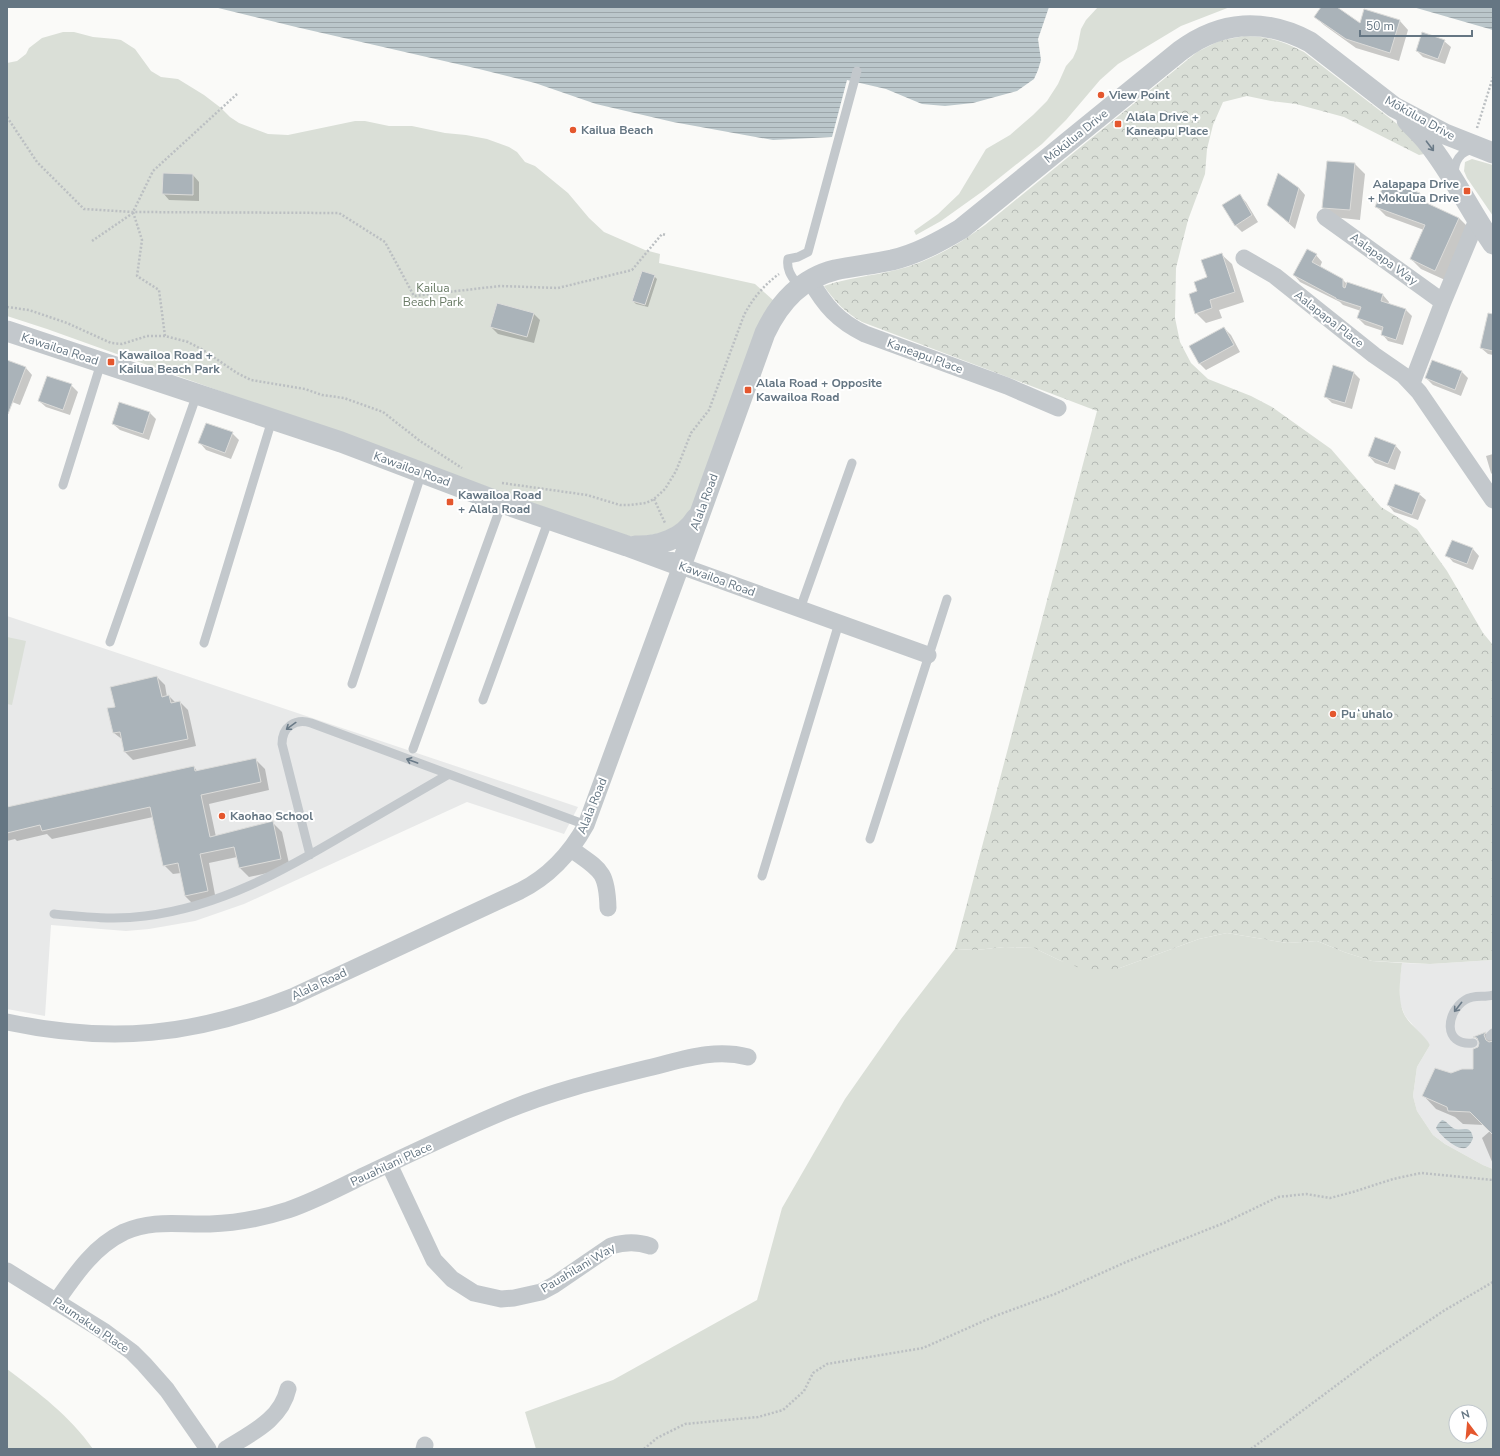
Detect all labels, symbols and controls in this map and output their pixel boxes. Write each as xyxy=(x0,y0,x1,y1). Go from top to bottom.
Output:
scale bar xyxy=(1360,12,1472,38)
text: 50 m xyxy=(1366,18,1394,34)
place label: View Point xyxy=(1108,87,1170,103)
marker: View Point xyxy=(1096,90,1106,100)
street label: Mōkūlua Drive xyxy=(1382,92,1458,144)
street label: Mōkūlua Drive xyxy=(1041,105,1111,167)
place label: Alala Drive + Kaneapu Place xyxy=(1126,109,1209,139)
marker: Alala Drive + Kaneapu Place xyxy=(1113,119,1123,129)
place label: Kailua Beach xyxy=(581,122,653,138)
marker: Kailua Beach xyxy=(568,125,578,135)
one-way arrow xyxy=(1426,140,1435,151)
place label: Aalapapa Drive + Mokulua Drive xyxy=(1368,176,1459,206)
marker: Aalapapa Drive + Mokulua Drive xyxy=(1462,186,1472,196)
street label: Aalapapa Way xyxy=(1347,229,1422,289)
park label: Kailua Beach Park xyxy=(403,280,464,310)
street label: Aalapapa Place xyxy=(1291,287,1367,351)
street label: Kawailoa Road xyxy=(19,329,101,369)
street label: Kaneapu Place xyxy=(885,335,965,377)
place label: Kawailoa Road + Kailua Beach Park xyxy=(119,347,220,377)
marker: Kawailoa Road + Kailua Beach Park xyxy=(106,357,116,367)
place label: Alala Road + Opposite Kawailoa Road xyxy=(756,375,883,405)
marker: Alala Road + Opposite Kawailoa Road xyxy=(743,385,753,395)
street label: Kawailoa Road xyxy=(371,448,453,490)
street label: Alala Road xyxy=(686,471,722,533)
place label: Kawailoa Road + Alala Road xyxy=(458,487,541,517)
marker: Kawailoa Road + Alala Road xyxy=(445,497,455,507)
street label: Kawailoa Road xyxy=(676,558,758,600)
place label: Puʻuhalo xyxy=(1341,706,1393,722)
marker: Puʻuhalo xyxy=(1328,709,1338,719)
one-way arrow xyxy=(285,722,296,730)
one-way arrow xyxy=(407,756,419,764)
street label: Alala Road xyxy=(573,775,611,837)
place label: Kaohao School xyxy=(230,808,313,824)
marker: Kaohao School xyxy=(217,811,227,821)
street label: Alala Road xyxy=(289,964,349,1004)
one-way arrow xyxy=(1454,1001,1463,1012)
street label: Pauahilani Place xyxy=(348,1138,434,1190)
street label: Pauahilani Way xyxy=(538,1239,619,1296)
street label: Paumakua Place xyxy=(50,1294,132,1356)
north arrow xyxy=(1448,1404,1488,1444)
text: N xyxy=(1459,1407,1471,1423)

